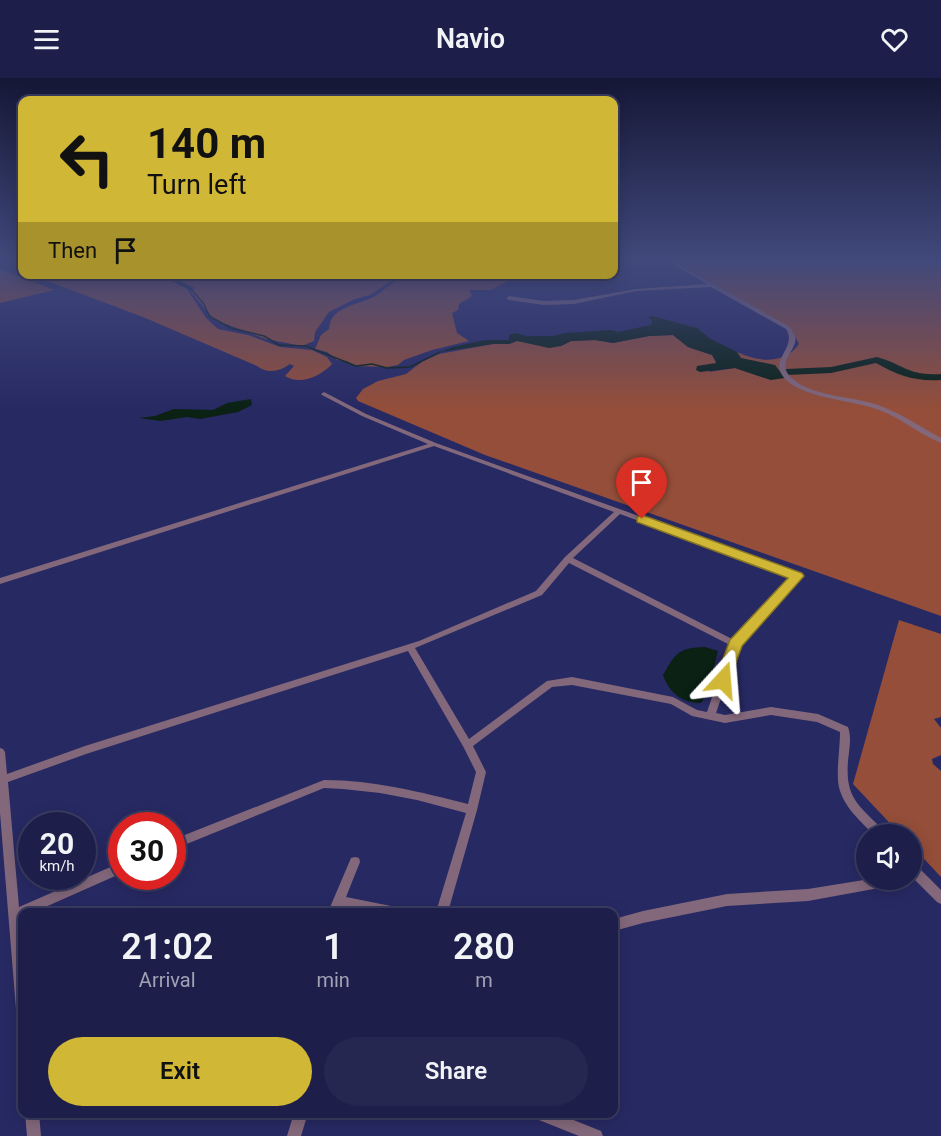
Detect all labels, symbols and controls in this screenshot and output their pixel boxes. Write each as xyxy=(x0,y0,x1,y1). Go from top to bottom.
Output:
icon: menu xyxy=(30,23,63,56)
text: Navio xyxy=(436,23,505,55)
icon: heart xyxy=(878,23,911,56)
text: 140 m xyxy=(147,119,266,168)
icon: left xyxy=(48,120,126,198)
text: Turn left xyxy=(147,169,247,201)
icon: arrive xyxy=(109,234,142,267)
text: Then xyxy=(48,238,97,263)
pin xyxy=(616,457,667,519)
icon: arrive xyxy=(625,466,658,499)
position arrow xyxy=(691,648,755,712)
speed limit sign: 30 xyxy=(108,812,186,890)
map controls xyxy=(856,824,922,890)
button: sound xyxy=(856,824,922,890)
text: 20 xyxy=(40,826,74,861)
text: km/h xyxy=(39,857,75,875)
text: 21:02 xyxy=(121,926,213,968)
text: 1 xyxy=(323,926,343,968)
text: 280 xyxy=(453,926,515,968)
text: Arrival xyxy=(139,968,196,992)
text: min xyxy=(316,968,350,992)
text: m xyxy=(475,968,493,992)
button: Exit xyxy=(48,1037,312,1106)
button: Share xyxy=(324,1037,588,1106)

